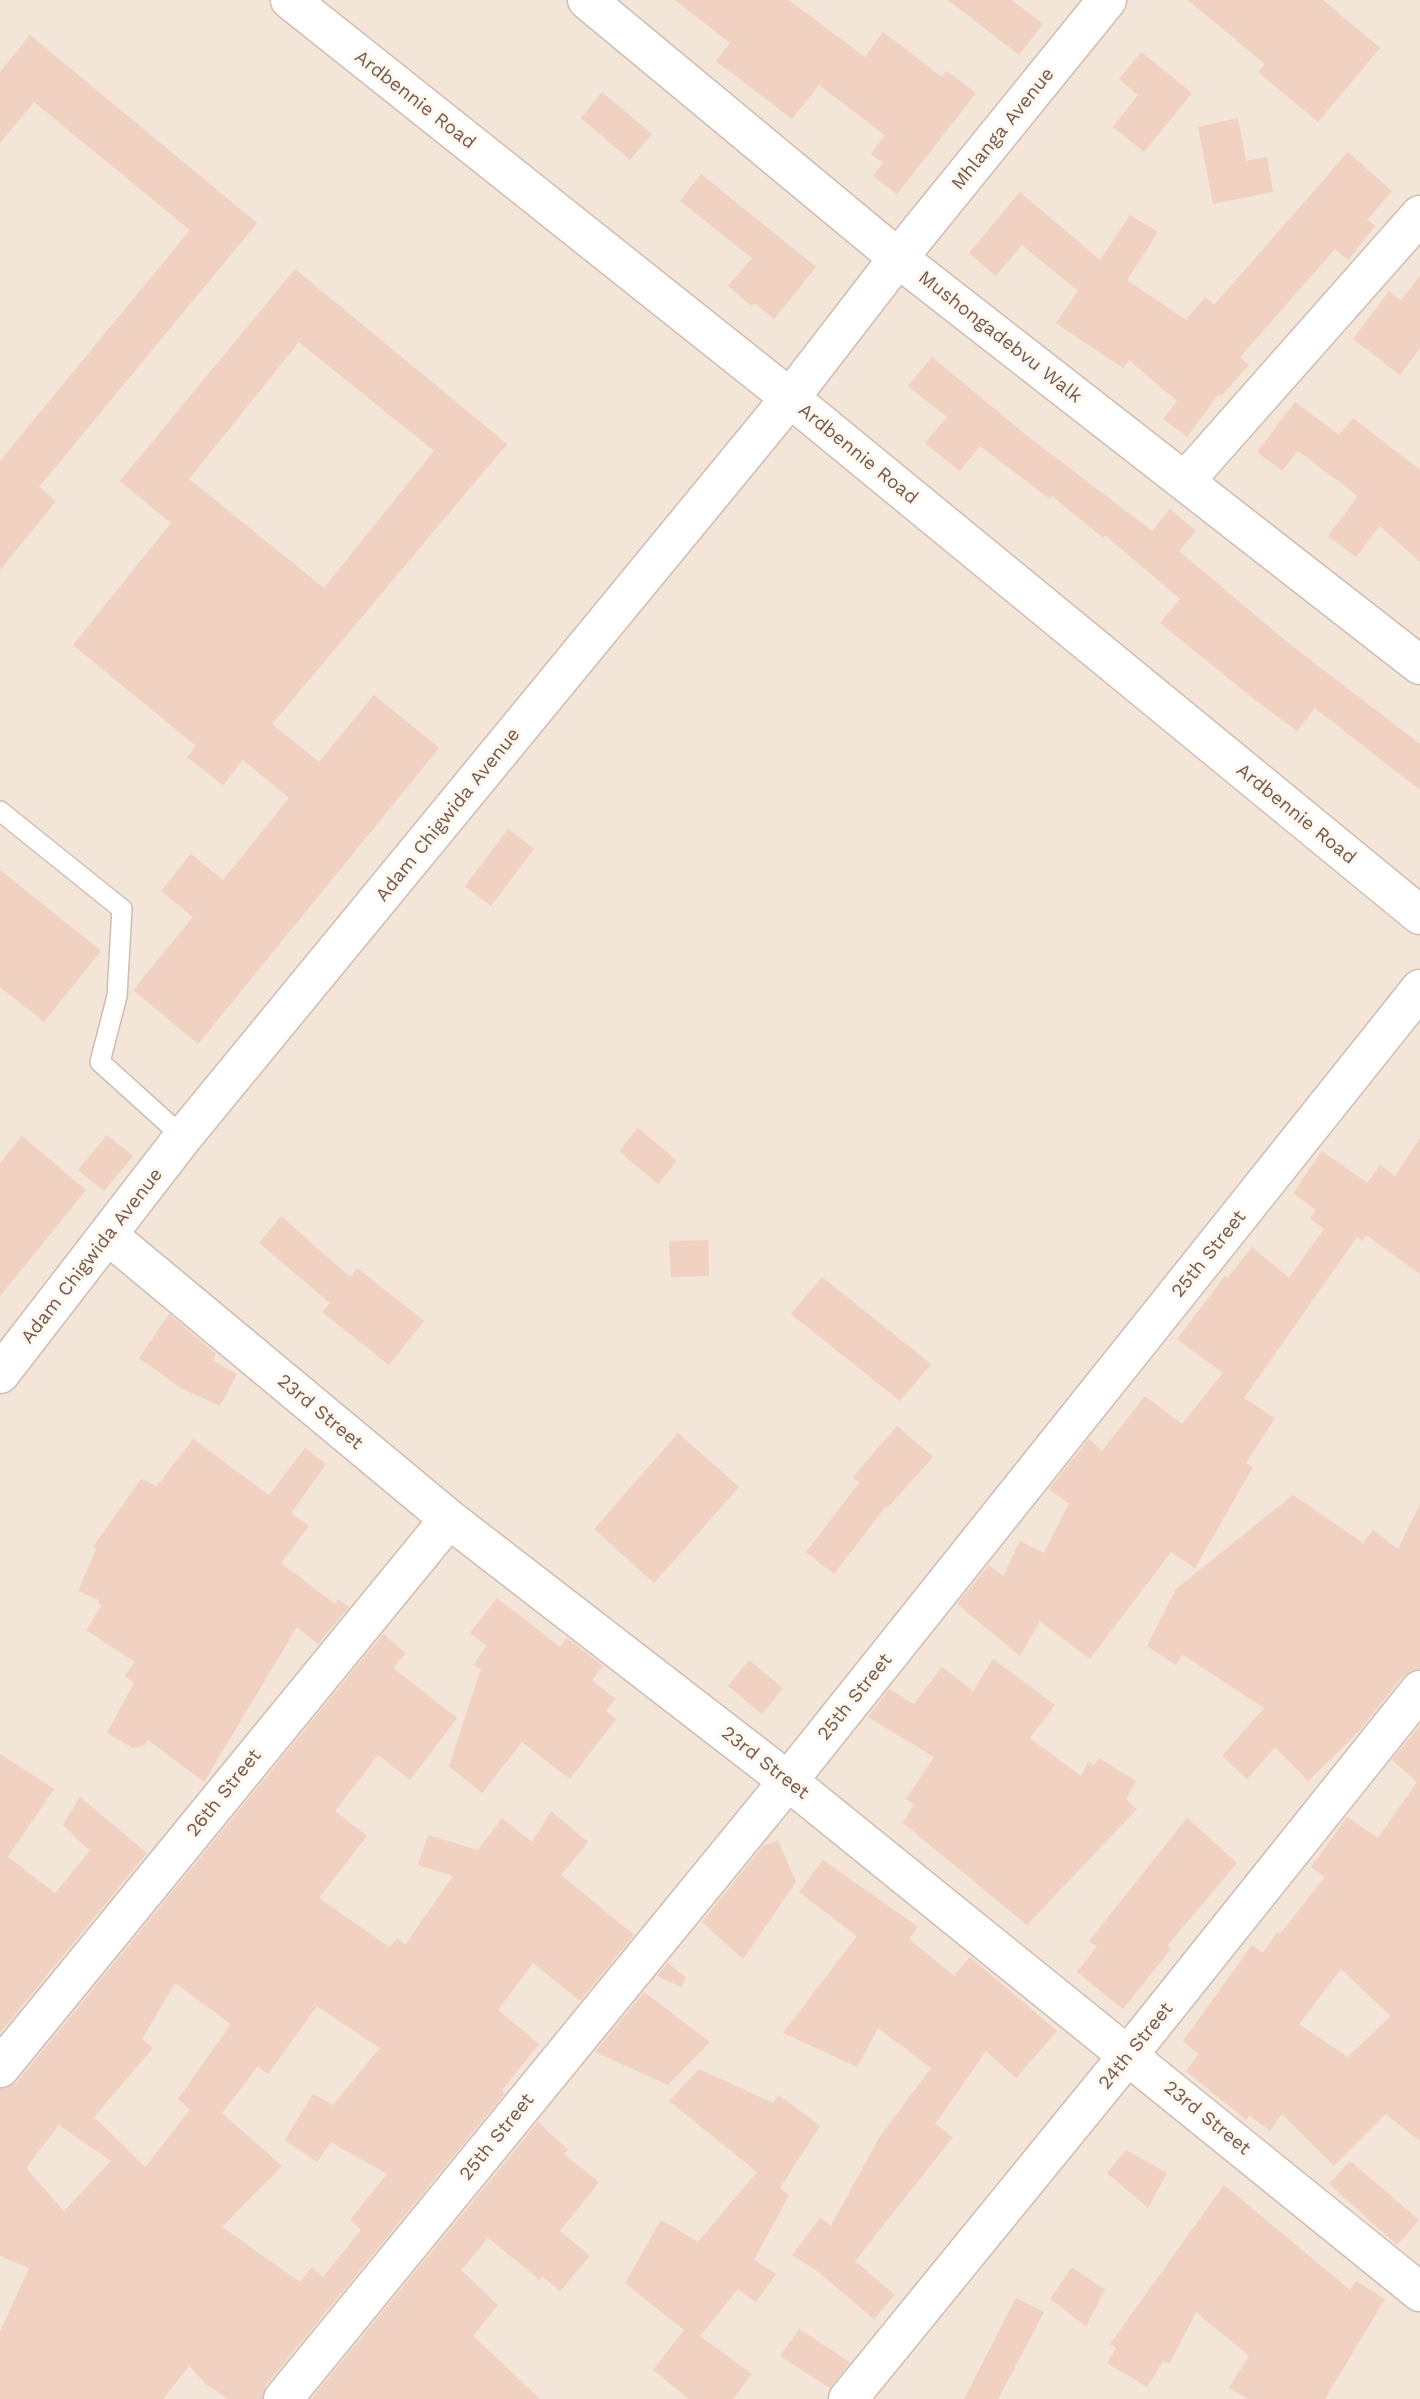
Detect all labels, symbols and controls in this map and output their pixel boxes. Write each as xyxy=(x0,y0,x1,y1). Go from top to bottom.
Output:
street label: Ardbennie Road xyxy=(350,46,480,154)
street label: Mhlanga Avenue xyxy=(947,63,1059,195)
street label: Mushongadebvu Walk xyxy=(914,266,1086,408)
street label: Ardbennie Road xyxy=(794,399,922,509)
street label: Adam Chigwida Avenue xyxy=(371,724,525,906)
street label: Ardbennie Road xyxy=(1232,759,1360,869)
street label: Adam Chigwida Avenue xyxy=(16,1164,168,1348)
street label: 25th Street xyxy=(1167,1206,1251,1302)
street label: 23rd Street xyxy=(272,1369,368,1455)
street label: 25th Street xyxy=(813,1649,897,1745)
street label: 23rd Street xyxy=(717,1722,813,1804)
street label: 26th Street xyxy=(182,1745,266,1841)
street label: 24th Street xyxy=(1094,1998,1178,2094)
street label: 23rd Street xyxy=(1159,2076,1255,2160)
street label: 25th Street xyxy=(455,2089,539,2185)

